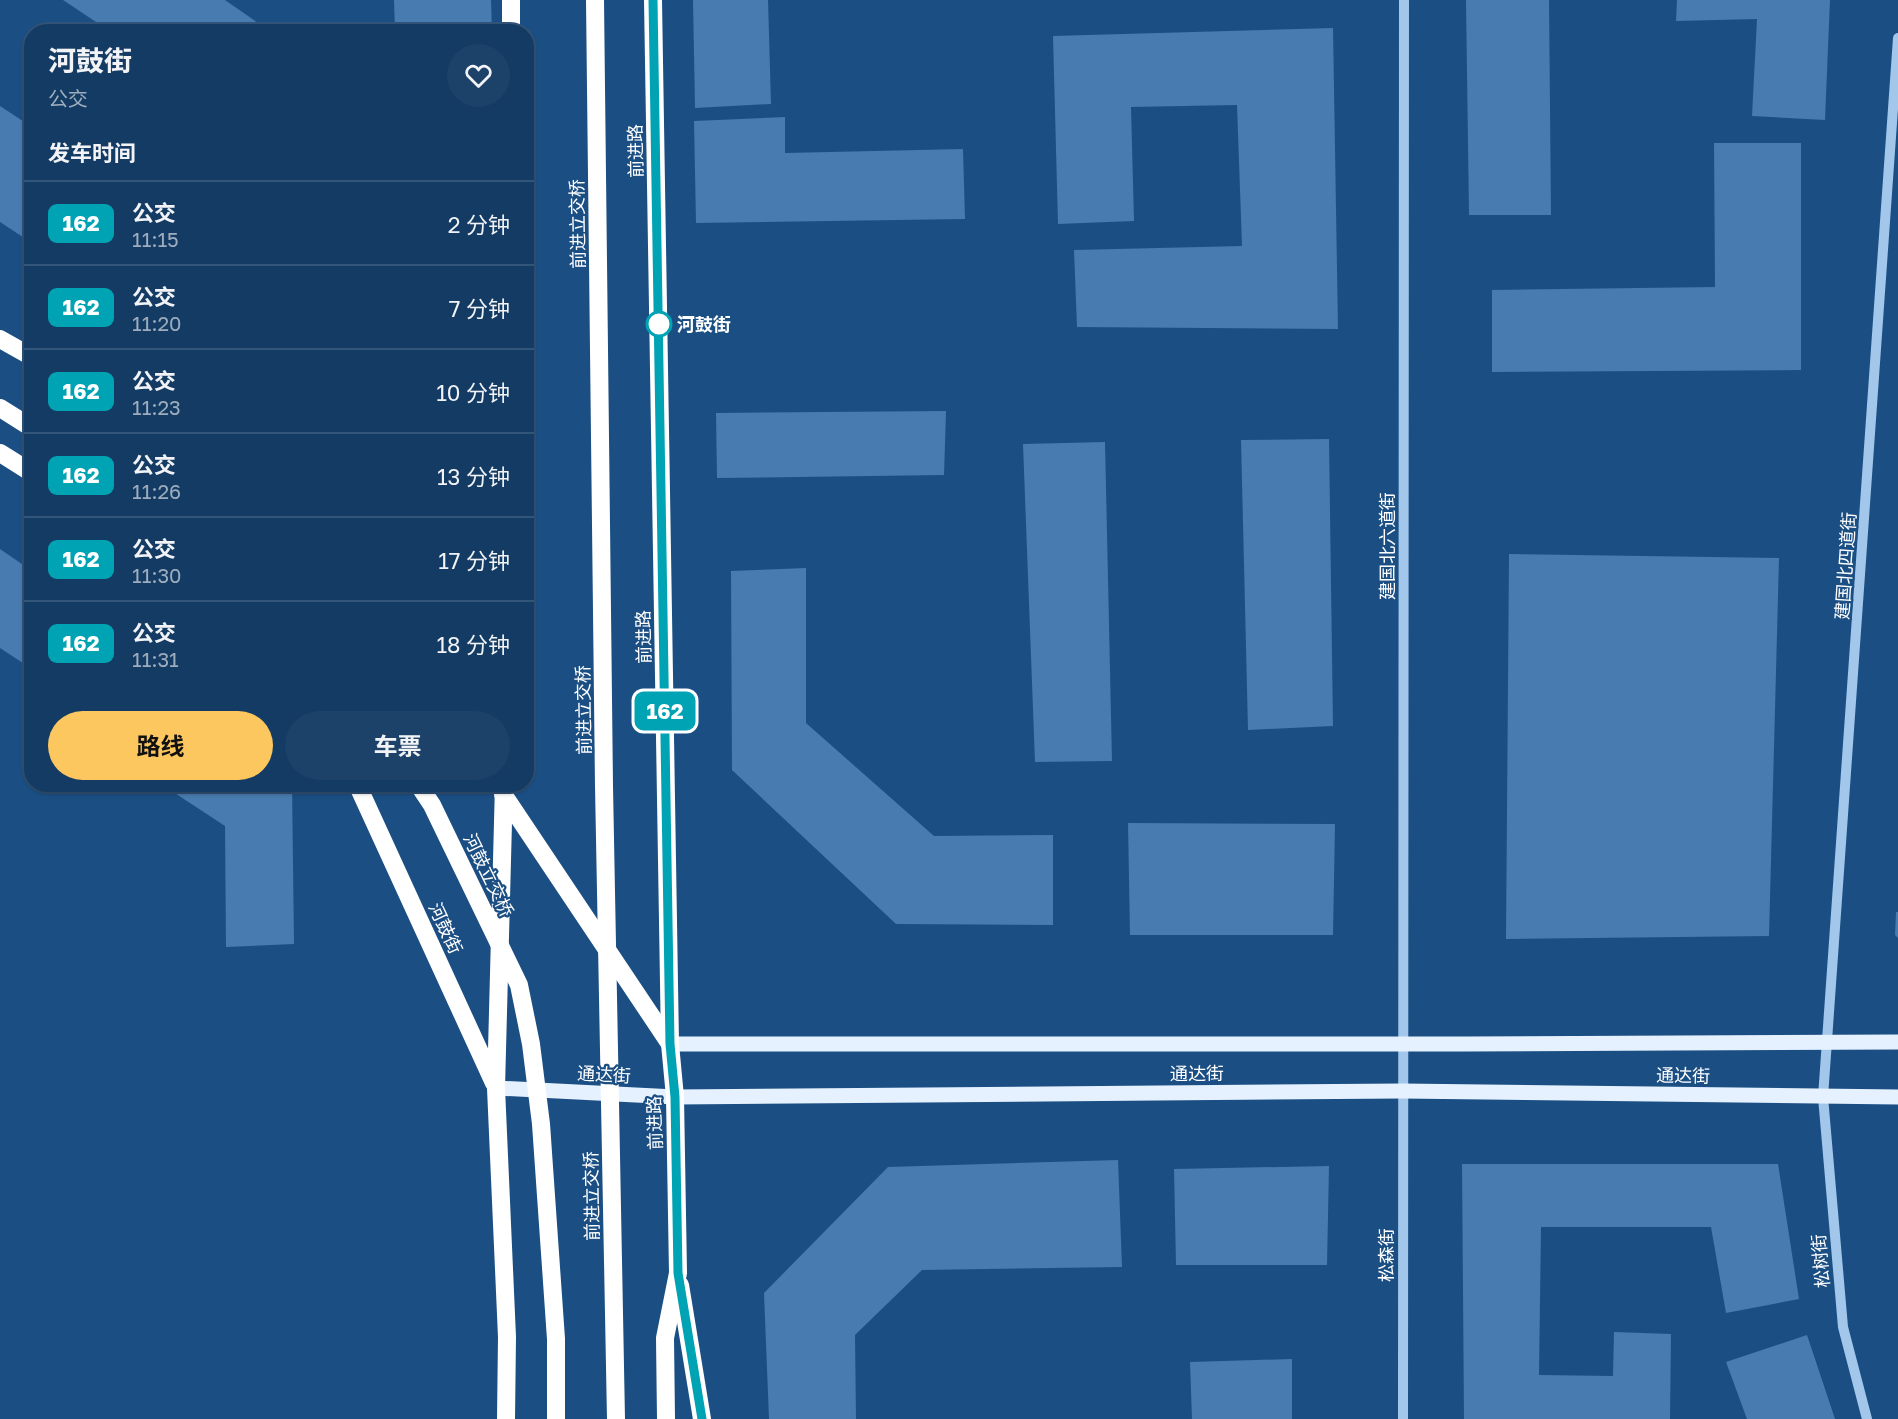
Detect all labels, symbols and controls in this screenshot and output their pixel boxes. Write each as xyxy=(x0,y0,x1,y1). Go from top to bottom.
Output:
text: 河鼓街 xyxy=(48,44,132,77)
button: heart xyxy=(447,44,510,107)
text: 公交 xyxy=(48,86,88,110)
street label: 前进路 xyxy=(624,124,646,178)
text: 发车时间 xyxy=(48,139,136,166)
street label: 前进立交桥 xyxy=(565,179,589,269)
text: 公交 xyxy=(132,199,176,226)
text: 162 xyxy=(63,210,99,236)
text: 2 分钟 xyxy=(448,211,510,238)
text: 11:15 xyxy=(132,227,179,251)
text: 公交 xyxy=(132,283,176,310)
text: 162 xyxy=(63,294,99,320)
text: 7 分钟 xyxy=(449,295,510,322)
text: 11:20 xyxy=(132,311,181,335)
marker: 河鼓街 xyxy=(646,311,672,337)
place label: 河鼓街 xyxy=(677,313,731,335)
text: 公交 xyxy=(132,367,176,394)
text: 162 xyxy=(63,378,99,404)
text: 10 分钟 xyxy=(436,379,510,406)
text: 11:23 xyxy=(132,395,181,419)
text: 公交 xyxy=(132,451,176,478)
text: 162 xyxy=(63,462,99,488)
text: 13 分钟 xyxy=(437,463,510,490)
text: 11:26 xyxy=(132,479,181,503)
street label: 建国北六道街 xyxy=(1376,492,1398,600)
street label: 建国北四道街 xyxy=(1830,511,1860,621)
text: 公交 xyxy=(132,535,176,562)
text: 162 xyxy=(63,546,99,572)
text: 17 分钟 xyxy=(438,547,510,574)
text: 11:30 xyxy=(132,563,182,587)
street label: 前进路 xyxy=(632,610,654,664)
text: 公交 xyxy=(132,619,176,646)
text: 162 xyxy=(63,630,99,656)
text: 18 分钟 xyxy=(436,631,510,658)
text: 11:31 xyxy=(132,647,179,671)
street label: 前进立交桥 xyxy=(571,665,595,755)
line badge: 162 xyxy=(630,692,700,730)
text: 162 xyxy=(647,698,683,724)
button: 路线 xyxy=(48,711,273,780)
button: 车票 xyxy=(285,711,510,780)
street label: 河鼓立交桥 xyxy=(459,830,519,920)
street label: 河鼓街 xyxy=(425,899,467,957)
street label: 通达街 xyxy=(576,1062,632,1086)
street label: 通达街 xyxy=(1170,1062,1224,1084)
street label: 通达街 xyxy=(1656,1064,1710,1086)
street label: 前进路 xyxy=(642,1096,666,1150)
street label: 前进立交桥 xyxy=(579,1151,603,1241)
street label: 松森街 xyxy=(1375,1228,1397,1282)
street label: 松树街 xyxy=(1807,1233,1833,1289)

